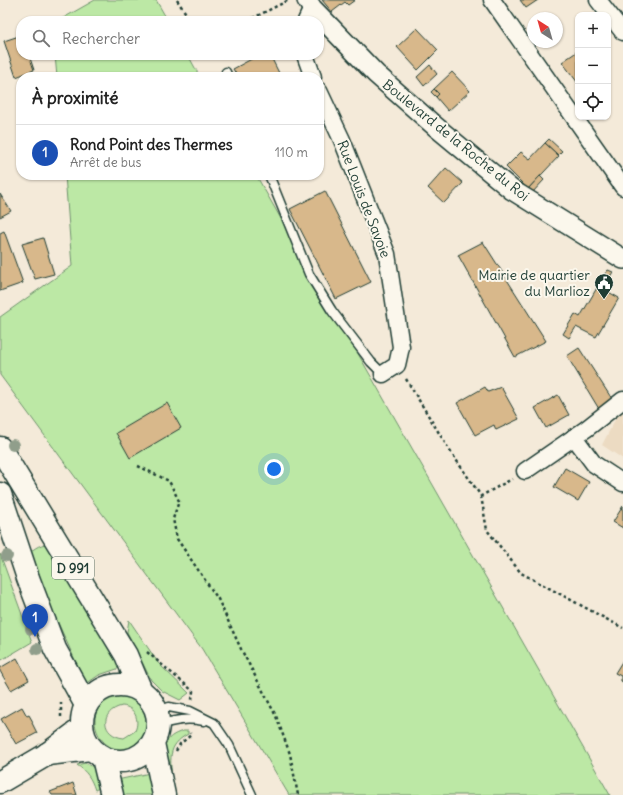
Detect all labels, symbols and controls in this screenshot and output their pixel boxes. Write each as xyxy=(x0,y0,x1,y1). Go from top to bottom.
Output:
north arrow xyxy=(527,12,563,48)
map controls xyxy=(575,12,611,120)
button: + xyxy=(575,12,611,48)
search box xyxy=(16,16,324,60)
icon: search xyxy=(30,27,52,49)
text: Rechercher xyxy=(62,29,140,48)
button: − xyxy=(575,48,611,84)
street label: Boulevard de la Roche du Roi xyxy=(379,75,533,205)
button: locate xyxy=(575,84,611,120)
text: À proximité xyxy=(32,87,118,109)
text: Rond Point des Thermes xyxy=(70,135,233,154)
street label: Rue Louis de Savoie xyxy=(333,138,395,260)
text: 1 xyxy=(42,144,48,161)
text: 110 m xyxy=(275,144,308,161)
text: Arrêt de bus xyxy=(70,154,141,171)
place label: Mairie de quartier du Marlioz xyxy=(478,266,590,300)
public building icon: Mairie de quartier du Marlioz xyxy=(593,272,615,300)
your location xyxy=(264,459,284,479)
road number: D 991 xyxy=(52,557,94,579)
pin: 1 xyxy=(22,604,48,637)

